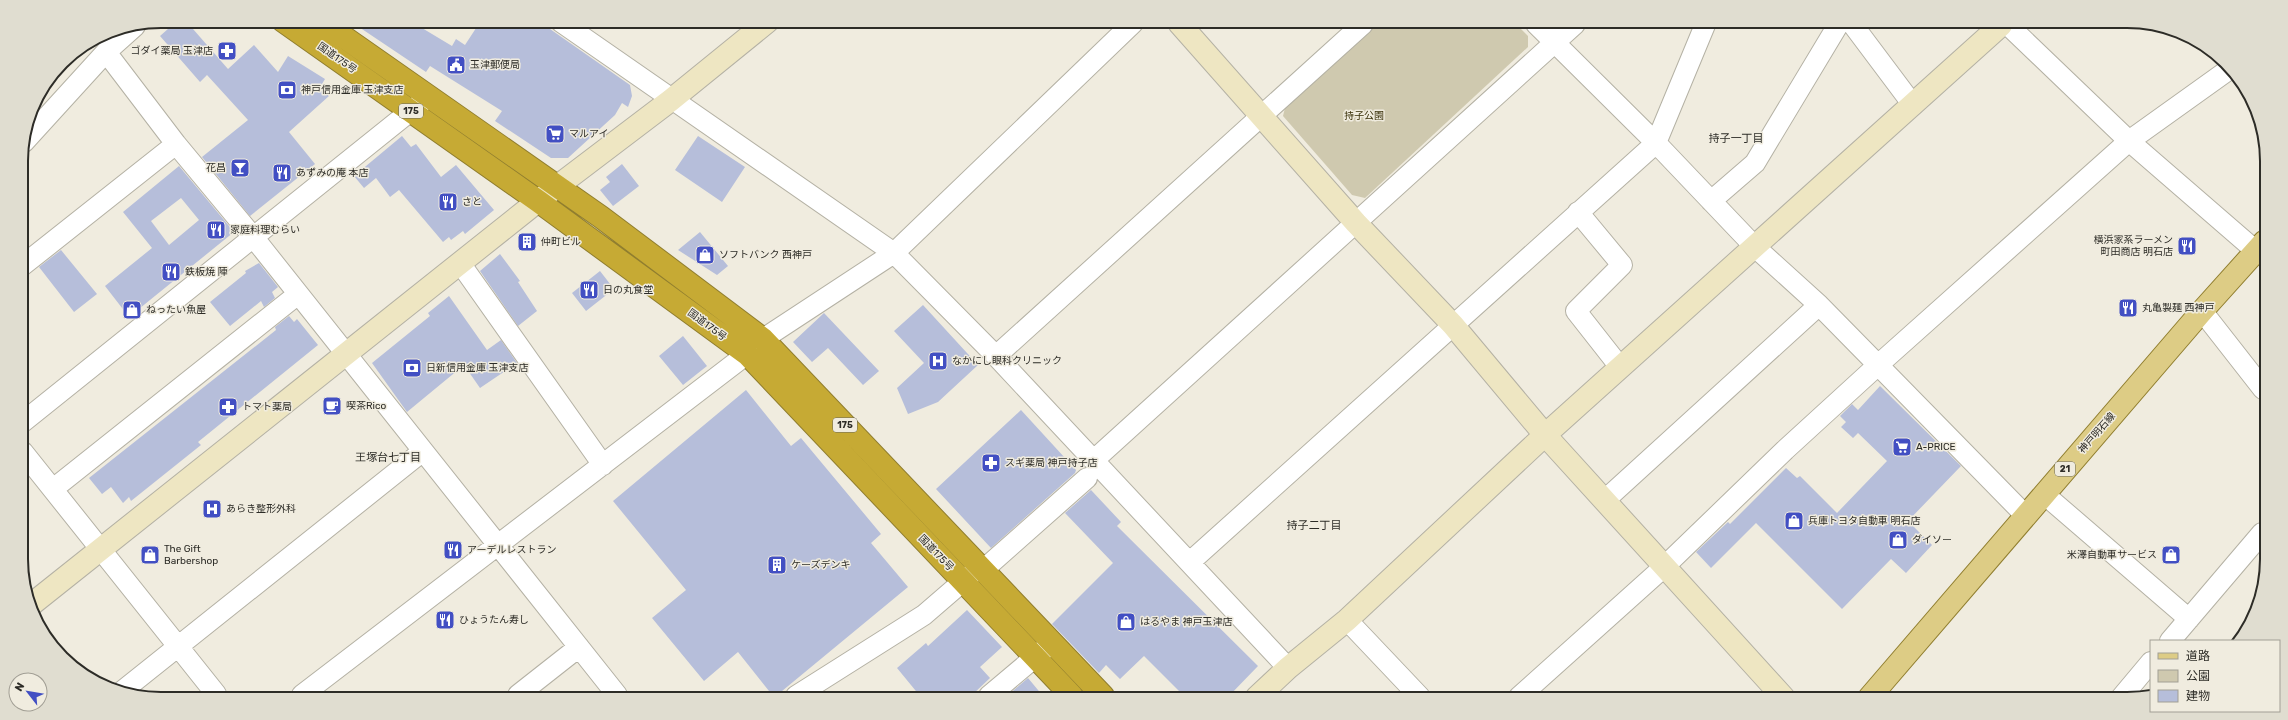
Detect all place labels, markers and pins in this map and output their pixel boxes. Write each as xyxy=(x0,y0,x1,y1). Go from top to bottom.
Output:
pharmacy icon: ゴダイ薬局 玉津店 xyxy=(216,40,238,62)
place label: ゴダイ薬局 玉津店 xyxy=(131,45,213,57)
public building icon: 玉津郵便局 xyxy=(445,54,467,76)
place label: 玉津郵便局 xyxy=(470,59,520,71)
bank icon: 神戸信用金庫 玉津支店 xyxy=(276,79,298,101)
place label: 神戸信用金庫 玉津支店 xyxy=(301,84,403,96)
supermarket icon: マルアイ xyxy=(544,123,566,145)
place label: マルアイ xyxy=(569,128,609,140)
bar icon: 花昌 xyxy=(229,157,251,179)
place label: 花昌 xyxy=(206,162,226,174)
restaurant icon: あずみの庵 本店 xyxy=(271,162,293,184)
place label: あずみの庵 本店 xyxy=(296,167,368,179)
restaurant icon: さと xyxy=(437,191,459,213)
place label: さと xyxy=(462,196,482,208)
restaurant icon: 家庭料理むらい xyxy=(205,219,227,241)
place label: 家庭料理むらい xyxy=(230,224,300,236)
building icon: 仲町ビル xyxy=(516,231,538,253)
place label: 横浜家系ラーメン 町田商店 明石店 xyxy=(2093,234,2173,258)
restaurant icon: 横浜家系ラーメン 町田商店 明石店 xyxy=(2176,235,2198,257)
place label: 仲町ビル xyxy=(541,236,581,248)
shop icon: ソフトバンク 西神戸 xyxy=(694,244,716,266)
place label: ソフトバンク 西神戸 xyxy=(719,249,812,261)
restaurant icon: 鉄板焼 陣 xyxy=(160,261,182,283)
place label: 鉄板焼 陣 xyxy=(185,266,227,278)
restaurant icon: 日の丸食堂 xyxy=(578,279,600,301)
place label: 日の丸食堂 xyxy=(603,284,653,296)
restaurant icon: 丸亀製麺 西神戸 xyxy=(2117,297,2139,319)
shop icon: ねったい魚屋 xyxy=(121,299,143,321)
place label: 丸亀製麺 西神戸 xyxy=(2142,302,2214,314)
place label: ねったい魚屋 xyxy=(146,304,206,316)
hospital icon: なかにし眼科クリニック xyxy=(927,350,949,372)
place label: なかにし眼科クリニック xyxy=(952,355,1062,367)
bank icon: 日新信用金庫 玉津支店 xyxy=(401,357,423,379)
place label: 日新信用金庫 玉津支店 xyxy=(426,362,528,374)
cafe icon: 喫茶Rico xyxy=(321,395,343,417)
pharmacy icon: トマト薬局 xyxy=(217,396,239,418)
place label: 喫茶Rico xyxy=(346,400,386,412)
place label: トマト薬局 xyxy=(242,401,292,413)
supermarket icon: A-PRICE xyxy=(1891,436,1913,458)
place label: A-PRICE xyxy=(1916,441,1956,453)
pharmacy icon: スギ薬局 神戸持子店 xyxy=(980,452,1002,474)
place label: スギ薬局 神戸持子店 xyxy=(1005,457,1097,469)
hospital icon: あらき整形外科 xyxy=(201,498,223,520)
place label: あらき整形外科 xyxy=(226,503,296,515)
shop icon: 兵庫トヨタ自動車 明石店 xyxy=(1783,510,1805,532)
place label: 兵庫トヨタ自動車 明石店 xyxy=(1808,515,1920,527)
shop icon: ダイソー xyxy=(1887,529,1909,551)
place label: ダイソー xyxy=(1912,534,1952,546)
restaurant icon: アーデルレストラン xyxy=(442,539,464,561)
place label: The Gift Barbershop xyxy=(164,543,218,567)
shop icon: The Gift Barbershop xyxy=(139,544,161,566)
place label: アーデルレストラン xyxy=(467,544,556,556)
shop icon: 米澤自動車サービス xyxy=(2160,544,2182,566)
place label: 米澤自動車サービス xyxy=(2067,549,2157,561)
building icon: ケーズデンキ xyxy=(766,554,788,576)
place label: ケーズデンキ xyxy=(791,559,851,571)
restaurant icon: ひょうたん寿し xyxy=(434,609,456,631)
shop icon: はるやま 神戸玉津店 xyxy=(1115,611,1137,633)
place label: ひょうたん寿し xyxy=(459,614,529,626)
place label: はるやま 神戸玉津店 xyxy=(1140,616,1232,628)

